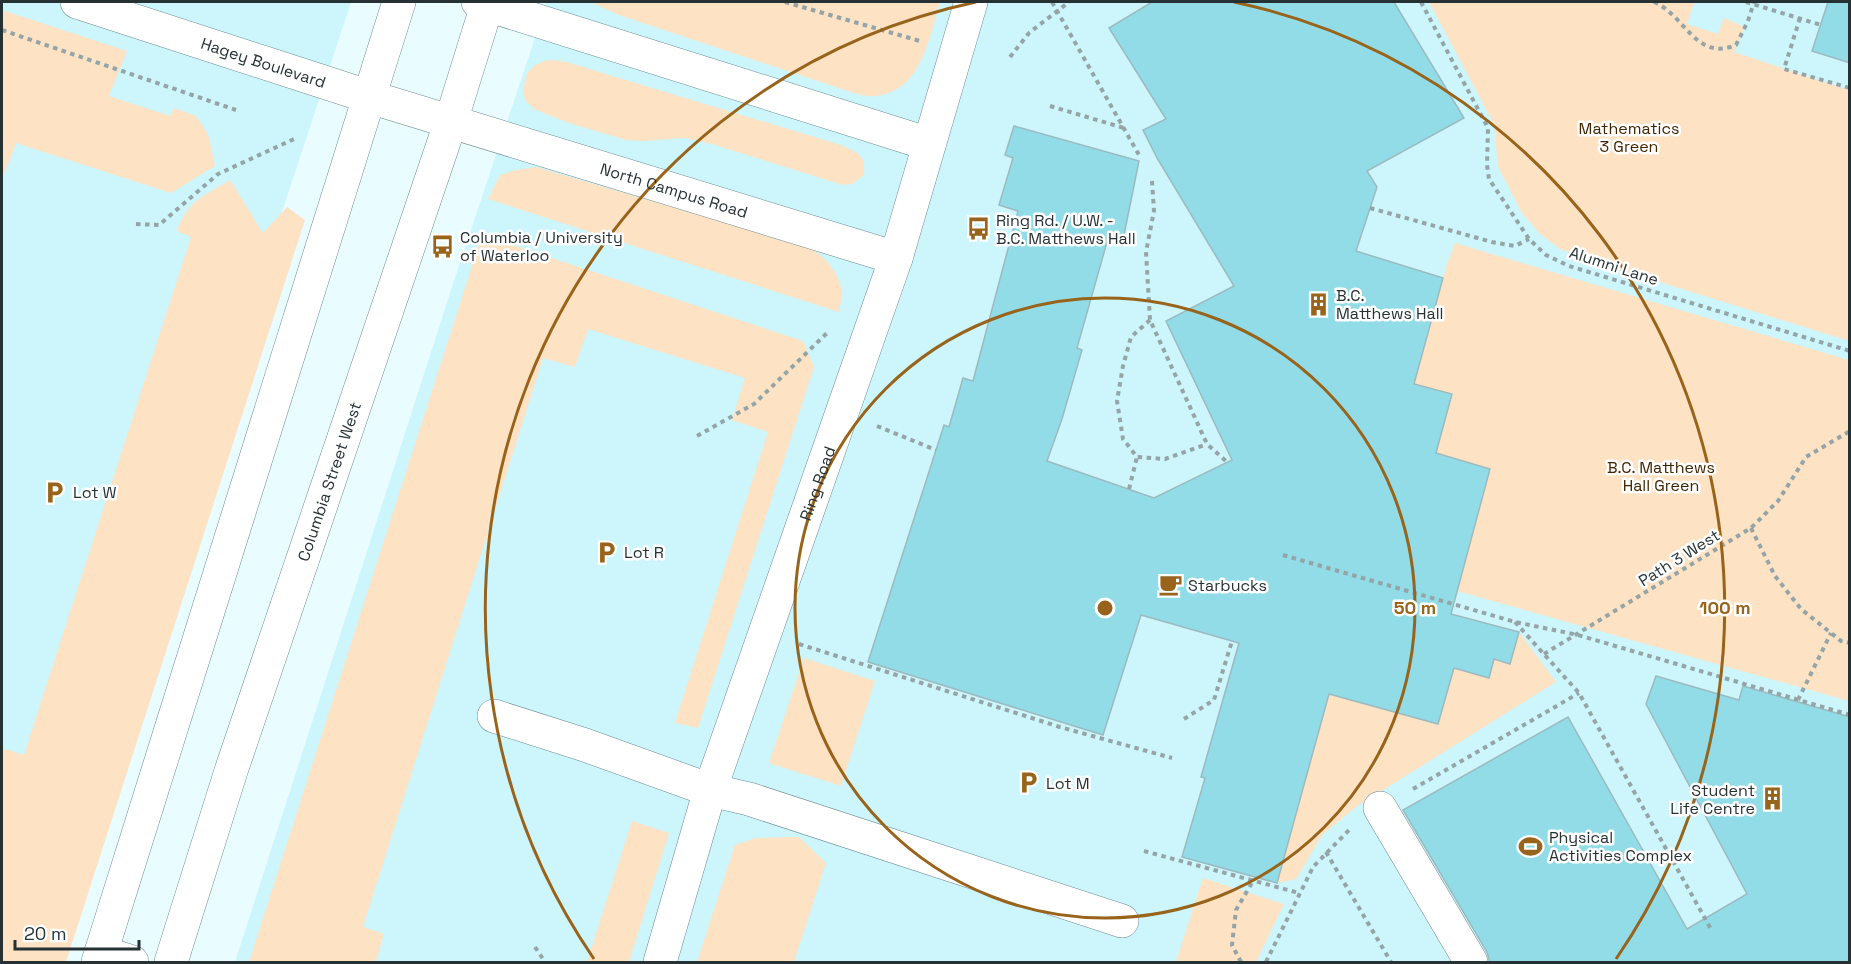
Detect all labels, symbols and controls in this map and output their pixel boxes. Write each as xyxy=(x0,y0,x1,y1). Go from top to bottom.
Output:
street label: Hagey Boulevard xyxy=(198,32,329,93)
park label: Mathematics 3 Green xyxy=(1579,118,1679,157)
street label: North Campus Road xyxy=(598,158,750,223)
place label: Ring Rd. / U.W. - B.C. Matthews Hall xyxy=(996,210,1136,249)
bus stop icon: Ring Rd. / U.W. - B.C. Matthews Hall xyxy=(965,216,991,242)
place label: Columbia / University of Waterloo xyxy=(460,227,623,266)
bus stop icon: Columbia / University of Waterloo xyxy=(429,233,455,259)
street label: Alumni Lane xyxy=(1567,242,1661,290)
place label: B.C. Matthews Hall xyxy=(1336,285,1444,324)
building icon: B.C. Matthews Hall xyxy=(1305,291,1331,317)
street label: Columbia Street West xyxy=(292,399,366,564)
street label: Ring Road xyxy=(795,443,840,523)
park label: B.C. Matthews Hall Green xyxy=(1607,457,1715,496)
parking icon: Lot W xyxy=(42,479,68,505)
place label: Lot W xyxy=(73,482,117,503)
street label: Path 3 West xyxy=(1634,525,1724,591)
parking icon: Lot R xyxy=(593,539,619,565)
place label: Lot R xyxy=(624,542,664,563)
cafe icon: Starbucks xyxy=(1157,572,1183,598)
place label: Starbucks xyxy=(1188,575,1267,596)
text: 50 m xyxy=(1394,596,1436,619)
text: 100 m xyxy=(1699,596,1751,619)
centre of rings xyxy=(1095,598,1115,618)
parking icon: Lot M xyxy=(1015,770,1041,796)
place label: Lot M xyxy=(1046,773,1090,794)
place label: Student Life Centre xyxy=(1670,780,1755,819)
building icon: Student Life Centre xyxy=(1760,786,1786,812)
place label: Physical Activities Complex xyxy=(1549,827,1692,866)
sports icon: Physical Activities Complex xyxy=(1518,833,1544,859)
scale bar xyxy=(15,913,140,951)
text: 20 m xyxy=(24,922,67,945)

